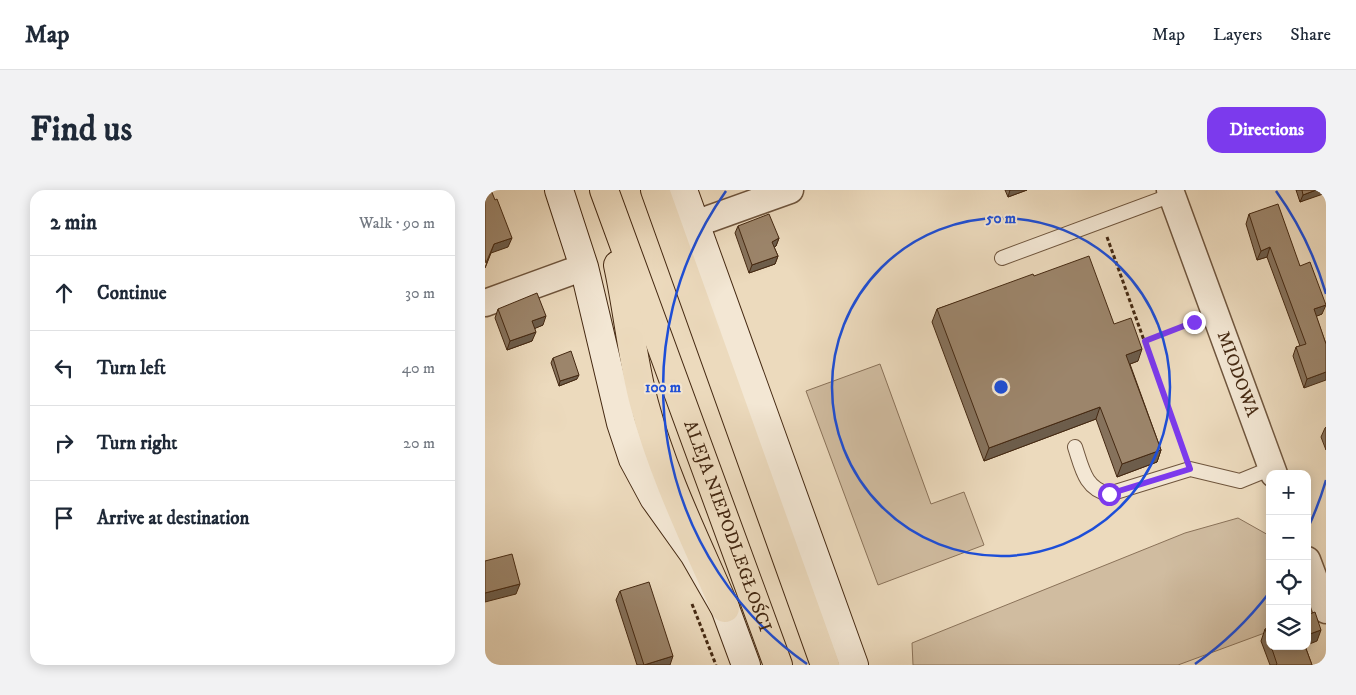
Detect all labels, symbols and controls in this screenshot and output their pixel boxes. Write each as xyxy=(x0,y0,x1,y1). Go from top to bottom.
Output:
text: Map xyxy=(25,20,69,50)
text: Map xyxy=(1152,24,1185,46)
text: Layers xyxy=(1213,24,1262,46)
text: Share xyxy=(1290,24,1331,46)
button: Directions xyxy=(1207,107,1326,153)
text: Find us xyxy=(30,108,132,152)
text: 50 m xyxy=(985,209,1017,228)
text: 2 min xyxy=(50,210,97,236)
text: Walk · 90 m xyxy=(359,213,435,233)
icon: ahead xyxy=(50,279,78,307)
text: Continue xyxy=(97,282,167,305)
text: 30 m xyxy=(405,283,435,303)
route end xyxy=(1183,311,1206,334)
street label: MIODOWA xyxy=(1212,328,1263,420)
icon: left xyxy=(50,354,78,382)
text: Turn left xyxy=(97,357,166,380)
text: 40 m xyxy=(402,358,435,378)
text: 100 m xyxy=(645,378,682,397)
centre of rings xyxy=(992,378,1010,396)
street label: ALEJA NIEPODLEGŁOŚCI xyxy=(678,417,776,635)
icon: right xyxy=(50,429,78,457)
text: Turn right xyxy=(97,432,177,455)
text: 20 m xyxy=(403,433,435,453)
map controls xyxy=(1266,470,1311,650)
button: + xyxy=(1266,470,1311,515)
route start xyxy=(1098,483,1121,506)
icon: arrive xyxy=(50,504,78,532)
text: Arrive at destination xyxy=(97,507,249,530)
button: − xyxy=(1266,515,1311,560)
button: locate xyxy=(1266,560,1311,605)
button: layers xyxy=(1266,605,1311,650)

